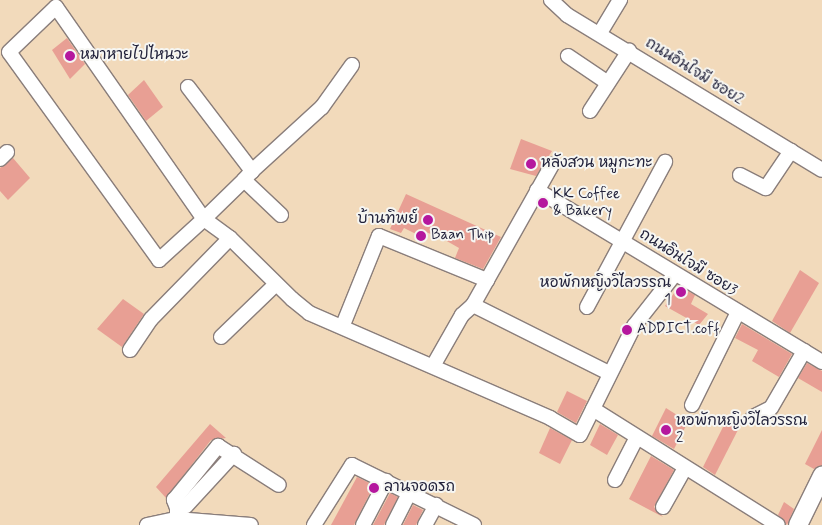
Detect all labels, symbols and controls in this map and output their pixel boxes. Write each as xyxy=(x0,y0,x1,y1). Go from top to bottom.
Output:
street label: ถนนอินใจมี ซอย2 xyxy=(642,35,746,109)
place label: หมาหายไปไหนวะ xyxy=(80,47,188,65)
marker: หมาหายไปไหนวะ xyxy=(64,50,76,62)
place label: หลังสวน หมูกะทะ xyxy=(541,155,652,173)
marker: หลังสวน หมูกะทะ xyxy=(525,158,537,170)
place label: KK Coffee & Bakery xyxy=(553,185,621,220)
marker: KK Coffee & Bakery xyxy=(537,197,549,209)
place label: บ้านทิพย์ xyxy=(358,211,418,229)
marker: บ้านทิพย์ xyxy=(422,214,434,226)
street label: ถนนอินใจมี ซอย3 xyxy=(636,226,740,300)
place label: Baan Thip xyxy=(431,227,493,245)
marker: Baan Thip xyxy=(415,230,427,242)
place label: หอพักหญิงวิไลวรรณ 1 xyxy=(540,274,671,309)
marker: หอพักหญิงวิไลวรรณ 1 xyxy=(675,286,687,298)
place label: ADDICT.coff xyxy=(637,321,720,339)
marker: ADDICT.coff xyxy=(621,324,633,336)
place label: หอพักหญิงวิไลวรรณ 2 xyxy=(676,412,807,447)
marker: หอพักหญิงวิไลวรรณ 2 xyxy=(660,424,672,436)
place label: ลานจอดรถ xyxy=(384,479,455,497)
marker: ลานจอดรถ xyxy=(368,482,380,494)

